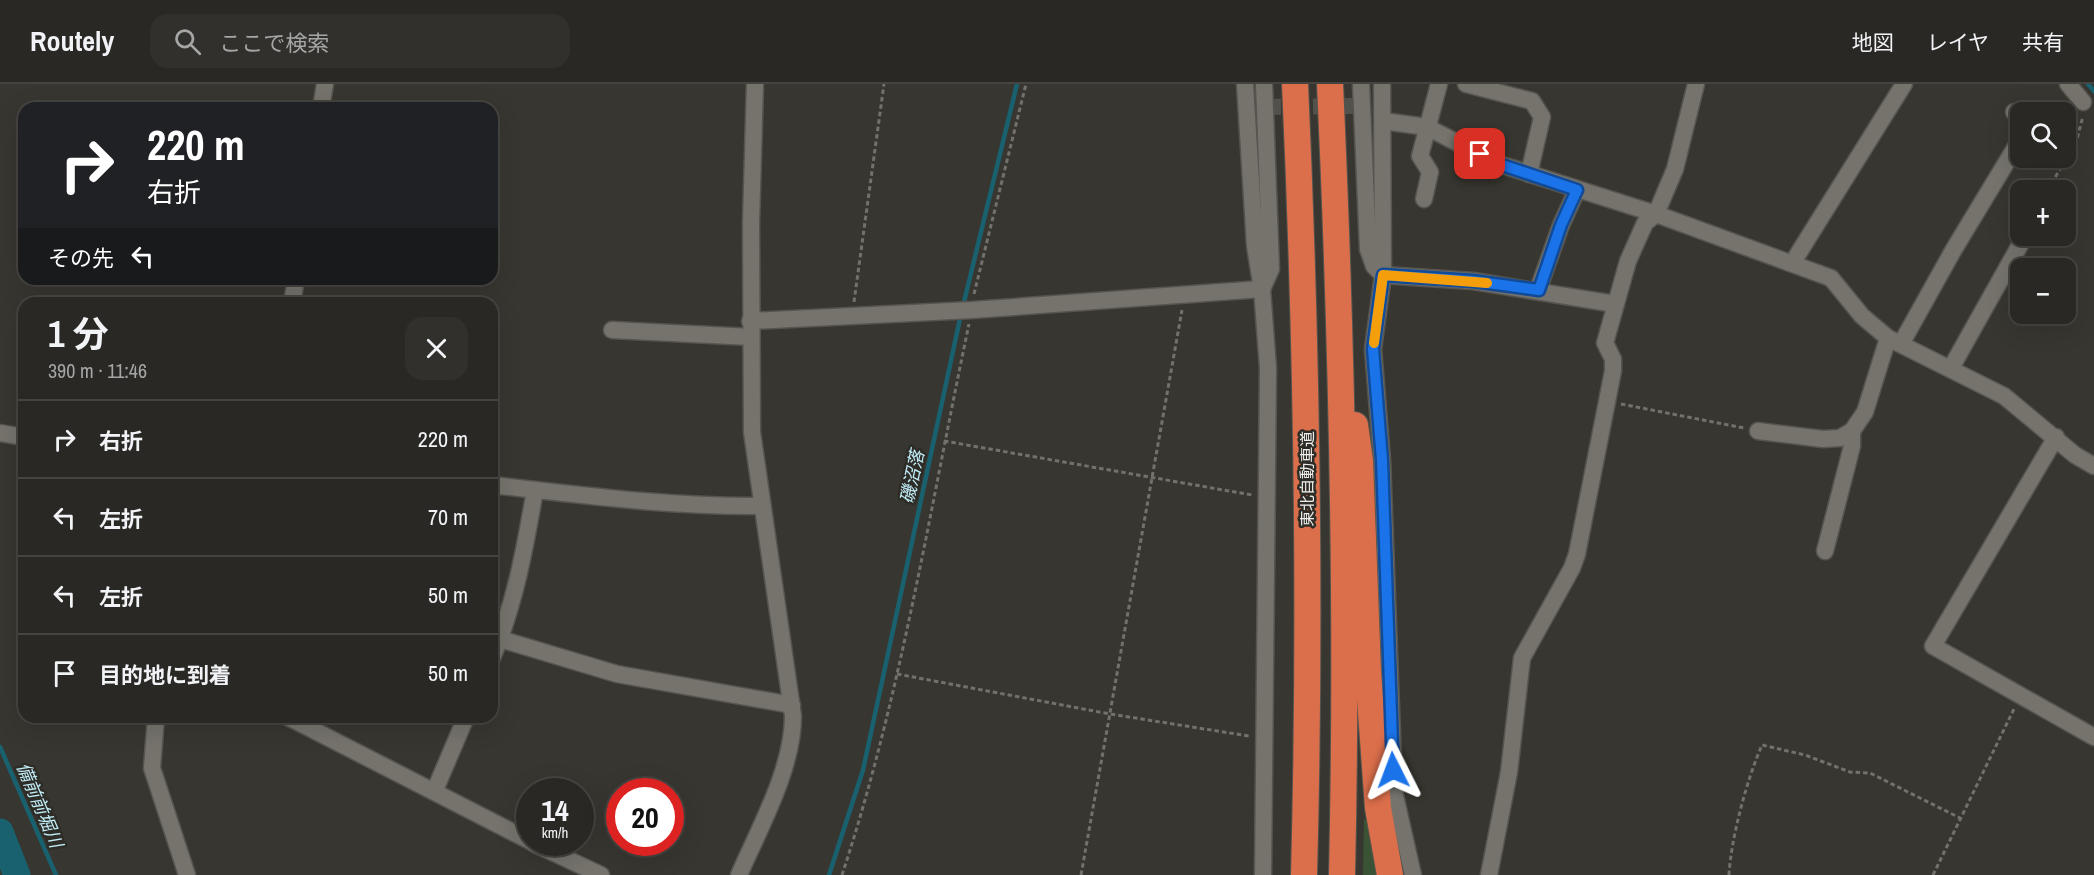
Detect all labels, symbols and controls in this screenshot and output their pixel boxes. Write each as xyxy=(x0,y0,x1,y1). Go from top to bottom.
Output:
search box xyxy=(150,14,570,68)
text: Routely xyxy=(30,22,114,60)
icon: search xyxy=(171,25,204,58)
text: ここで検索 xyxy=(219,28,329,58)
text: 地図 xyxy=(1852,28,1894,57)
text: レイヤ xyxy=(1927,28,1989,57)
text: 共有 xyxy=(2022,28,2064,57)
map controls xyxy=(2010,102,2076,324)
button: search xyxy=(2010,102,2076,168)
text: 220 m xyxy=(147,117,245,173)
icon: right xyxy=(48,126,126,204)
pin xyxy=(1454,128,1505,179)
icon: arrive xyxy=(1463,137,1496,170)
text: 右折 xyxy=(147,174,201,210)
button: + xyxy=(2010,180,2076,246)
icon: left xyxy=(126,240,159,273)
text: その先 xyxy=(48,243,114,273)
button: − xyxy=(2010,258,2076,324)
text: 1 分 xyxy=(48,310,109,358)
button: close xyxy=(405,317,468,380)
text: 390 m · 11:46 xyxy=(48,357,147,384)
icon: right xyxy=(48,423,81,456)
text: 220 m xyxy=(418,424,468,454)
text: 右折 xyxy=(99,426,143,456)
street label: 東北自動車道 xyxy=(1296,431,1318,527)
water label: 磯沼落 xyxy=(894,445,930,506)
icon: left xyxy=(48,501,81,534)
text: 70 m xyxy=(428,502,468,532)
text: 左折 xyxy=(99,504,143,534)
icon: left xyxy=(48,579,81,612)
text: 50 m xyxy=(428,580,468,610)
text: 左折 xyxy=(99,582,143,612)
icon: arrive xyxy=(48,657,81,690)
text: 50 m xyxy=(428,658,468,688)
text: 目的地に到着 xyxy=(99,660,231,690)
position arrow xyxy=(1361,738,1425,802)
water label: 備前前堀川 xyxy=(11,759,70,853)
speed limit sign: 20 xyxy=(606,778,684,856)
text: 14 xyxy=(541,790,569,830)
text: km/h xyxy=(542,822,568,843)

